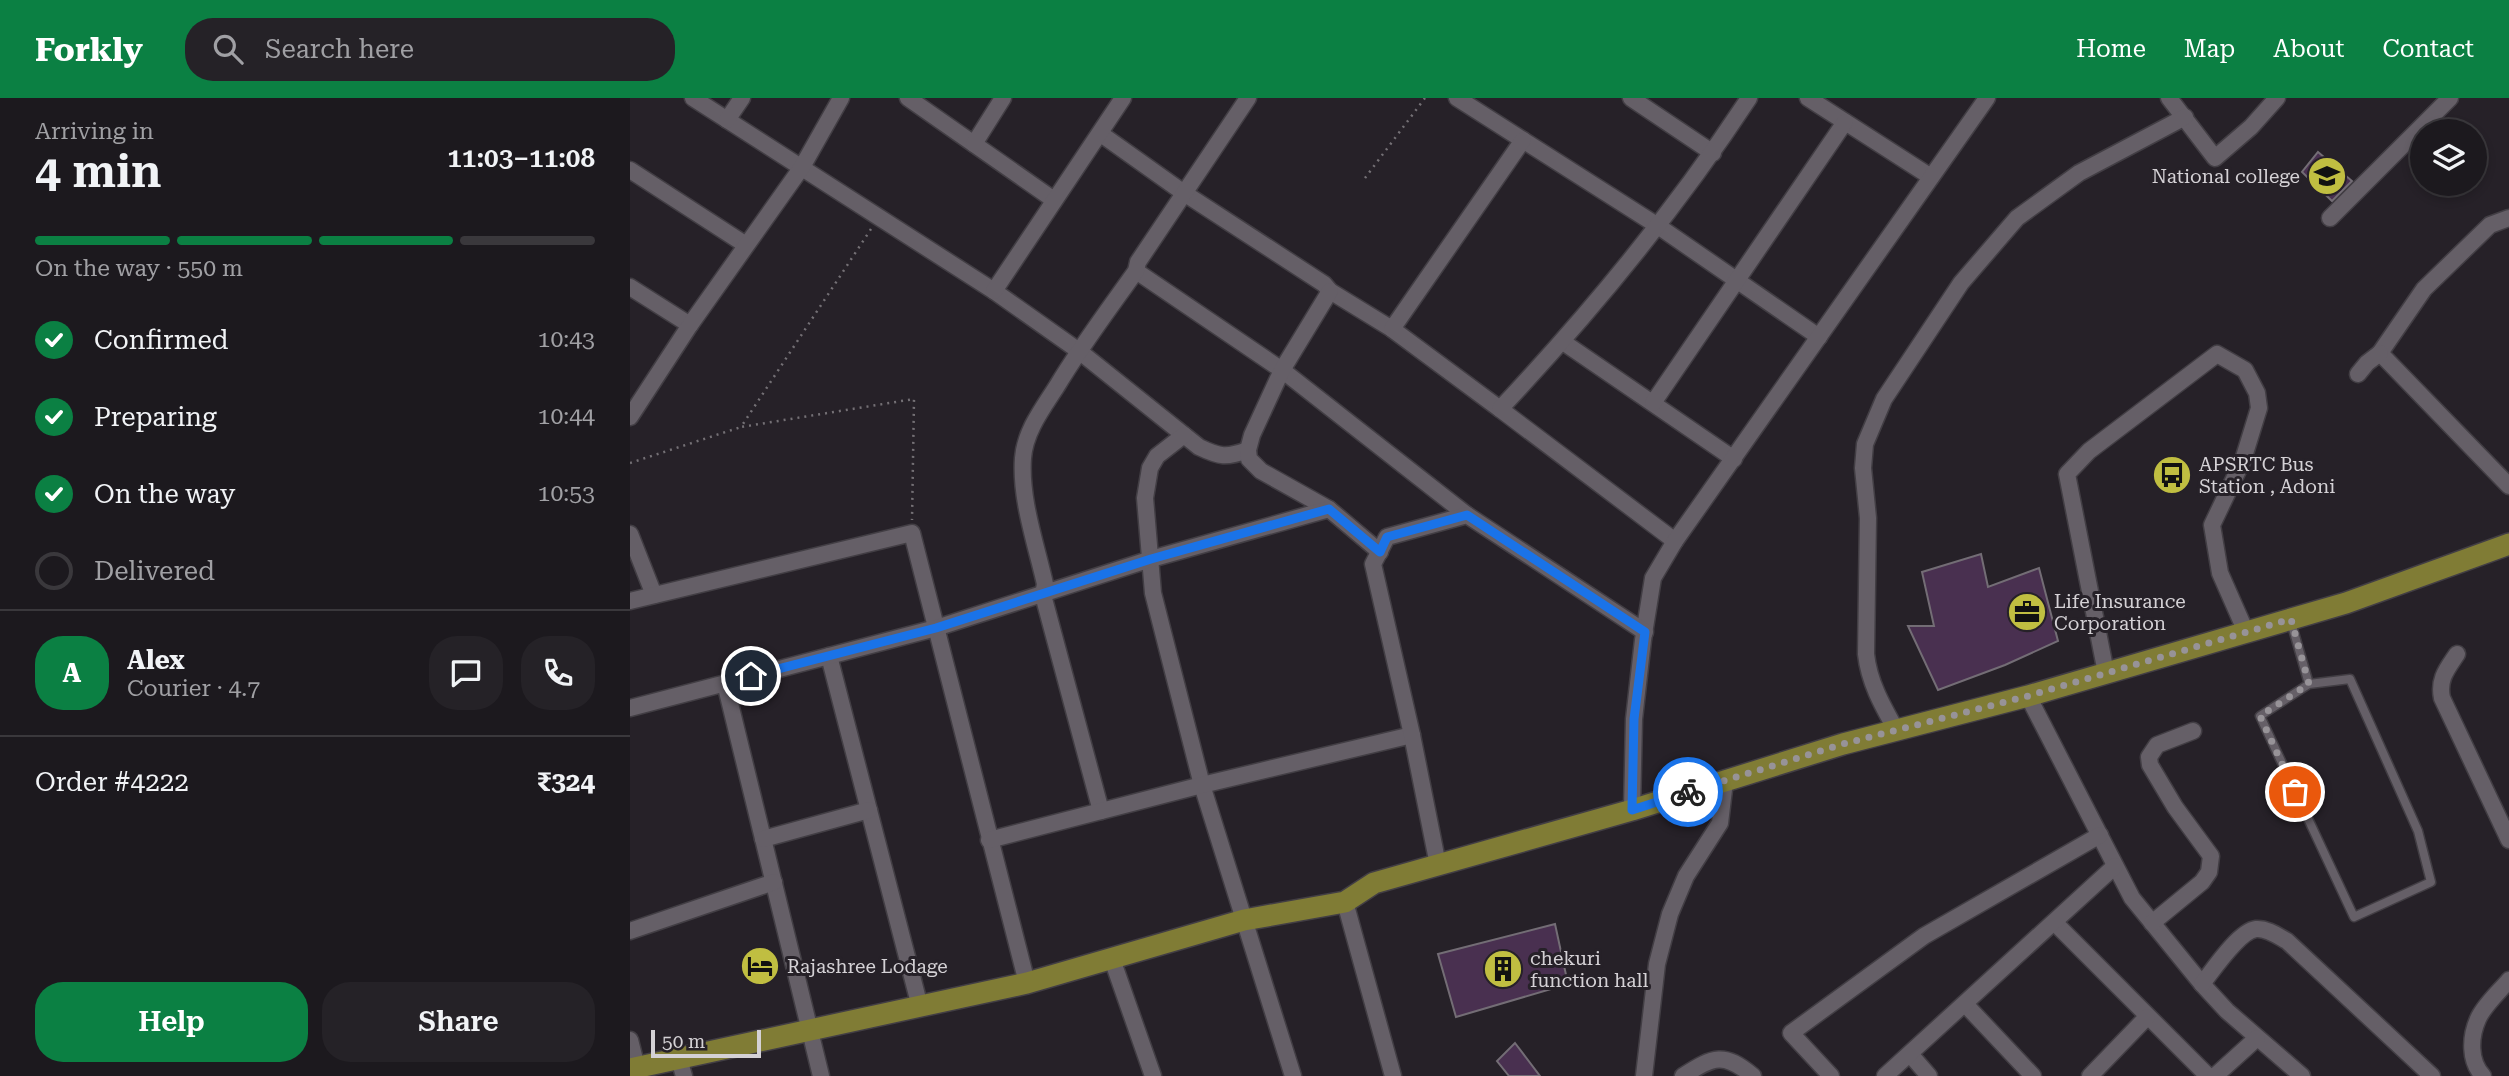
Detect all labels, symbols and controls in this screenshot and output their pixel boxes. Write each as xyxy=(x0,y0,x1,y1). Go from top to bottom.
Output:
search box xyxy=(185,18,675,81)
text: Forkly xyxy=(35,30,143,69)
icon: search xyxy=(209,30,247,68)
text: Search here xyxy=(265,34,414,64)
text: Home xyxy=(2076,35,2146,63)
text: Map xyxy=(2184,35,2235,63)
text: About xyxy=(2273,35,2344,63)
text: Contact xyxy=(2382,35,2474,63)
text: Arriving in xyxy=(35,118,154,145)
map controls xyxy=(2410,119,2487,196)
button: layers xyxy=(2410,119,2487,196)
text: 11:03–11:08 xyxy=(447,143,595,173)
text: 4 min xyxy=(35,144,162,198)
school or university icon: National college xyxy=(2306,155,2348,197)
place label: National college xyxy=(2152,165,2300,188)
text: On the way · 550 m xyxy=(35,255,243,282)
icon: check xyxy=(35,321,73,359)
text: Confirmed xyxy=(94,325,229,355)
text: 10:43 xyxy=(538,326,595,353)
icon: check xyxy=(35,398,73,436)
text: Preparing xyxy=(94,402,217,432)
text: 10:44 xyxy=(538,403,595,430)
place label: APSRTC Bus Station , Adoni xyxy=(2199,453,2335,498)
bus stop icon: APSRTC Bus Station , Adoni xyxy=(2151,454,2193,496)
icon: check xyxy=(35,475,73,513)
text: On the way xyxy=(94,479,235,509)
text: 10:53 xyxy=(538,480,595,507)
text: Delivered xyxy=(94,556,215,586)
place label: Life Insurance Corporation xyxy=(2054,590,2186,635)
office icon: Life Insurance Corporation xyxy=(2006,591,2048,633)
button: chat xyxy=(429,636,503,710)
button: phone xyxy=(521,636,595,710)
text: Alex xyxy=(127,645,185,675)
pin xyxy=(721,646,781,706)
icon: home xyxy=(732,657,770,695)
text: A xyxy=(63,658,81,688)
text: Courier · 4.7 xyxy=(127,675,260,702)
courier xyxy=(1653,757,1723,827)
pin xyxy=(2265,762,2325,822)
text: Order #4222 xyxy=(35,767,189,797)
text: ₹324 xyxy=(537,767,595,797)
icon: bike xyxy=(1669,773,1707,811)
icon: bag xyxy=(2276,773,2314,811)
hotel icon: Rajashree Lodage xyxy=(739,945,781,987)
place label: chekuri function hall xyxy=(1530,947,1648,992)
building icon: chekuri function hall xyxy=(1482,948,1524,990)
place label: Rajashree Lodage xyxy=(787,955,948,978)
button: Help xyxy=(35,982,308,1062)
button: Share xyxy=(322,982,595,1062)
scale bar xyxy=(651,1027,761,1059)
text: 50 m xyxy=(662,1030,705,1053)

